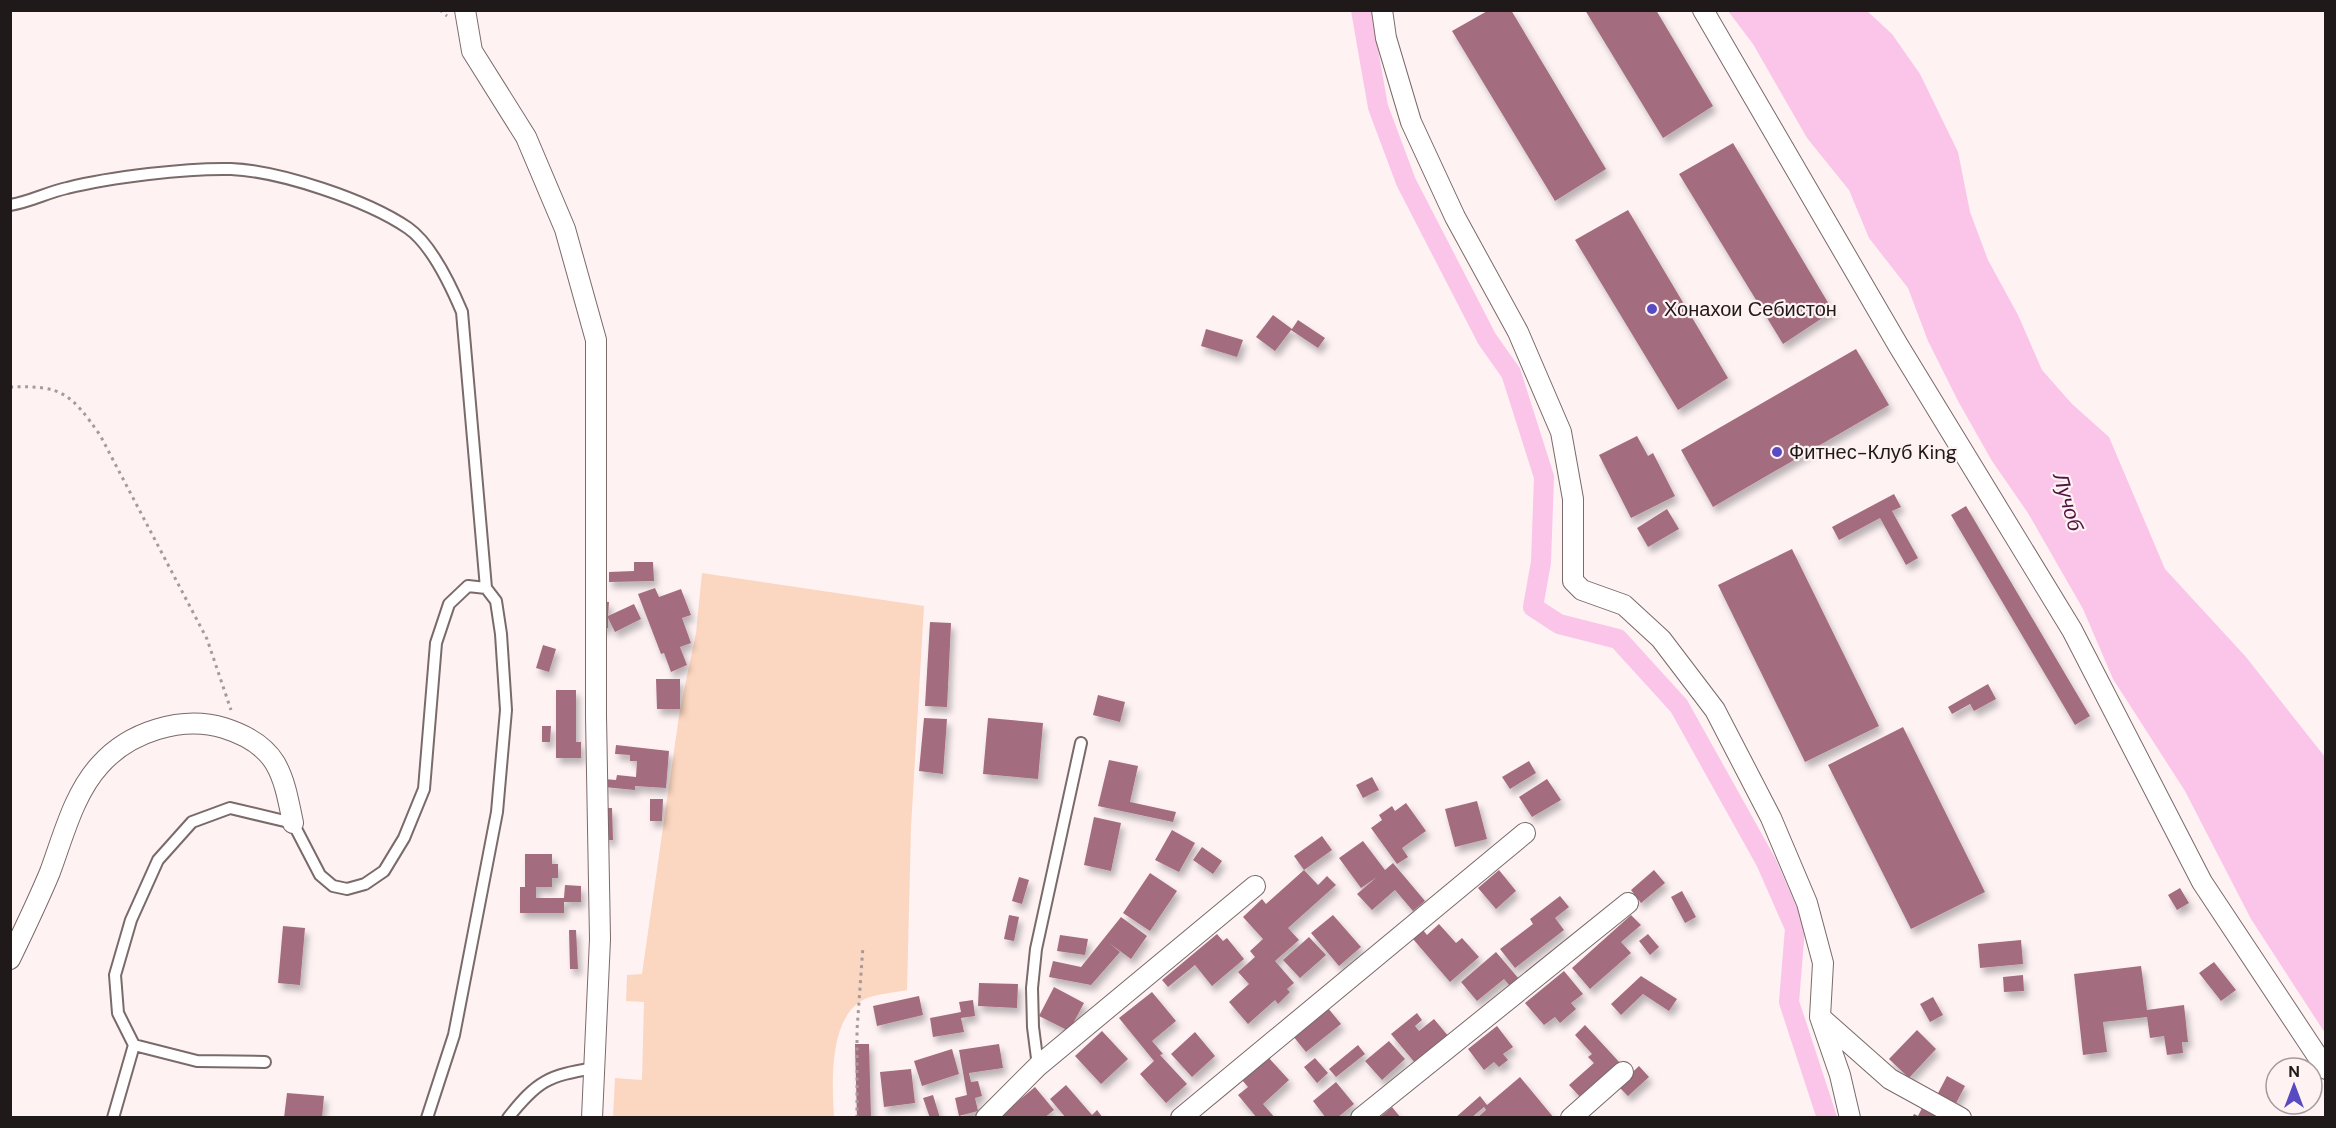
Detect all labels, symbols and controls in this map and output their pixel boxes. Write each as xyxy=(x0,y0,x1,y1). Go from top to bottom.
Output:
place label: Хонахои Себистон xyxy=(1664,296,1837,322)
marker: Хонахои Себистон xyxy=(1645,302,1659,316)
place label: Фитнес-Клуб King xyxy=(1789,439,1957,465)
marker: Фитнес-Клуб King xyxy=(1770,445,1784,459)
water label: Лучоб xyxy=(2046,468,2090,535)
north arrow xyxy=(2264,1056,2324,1116)
text: N xyxy=(2288,1061,2300,1082)

